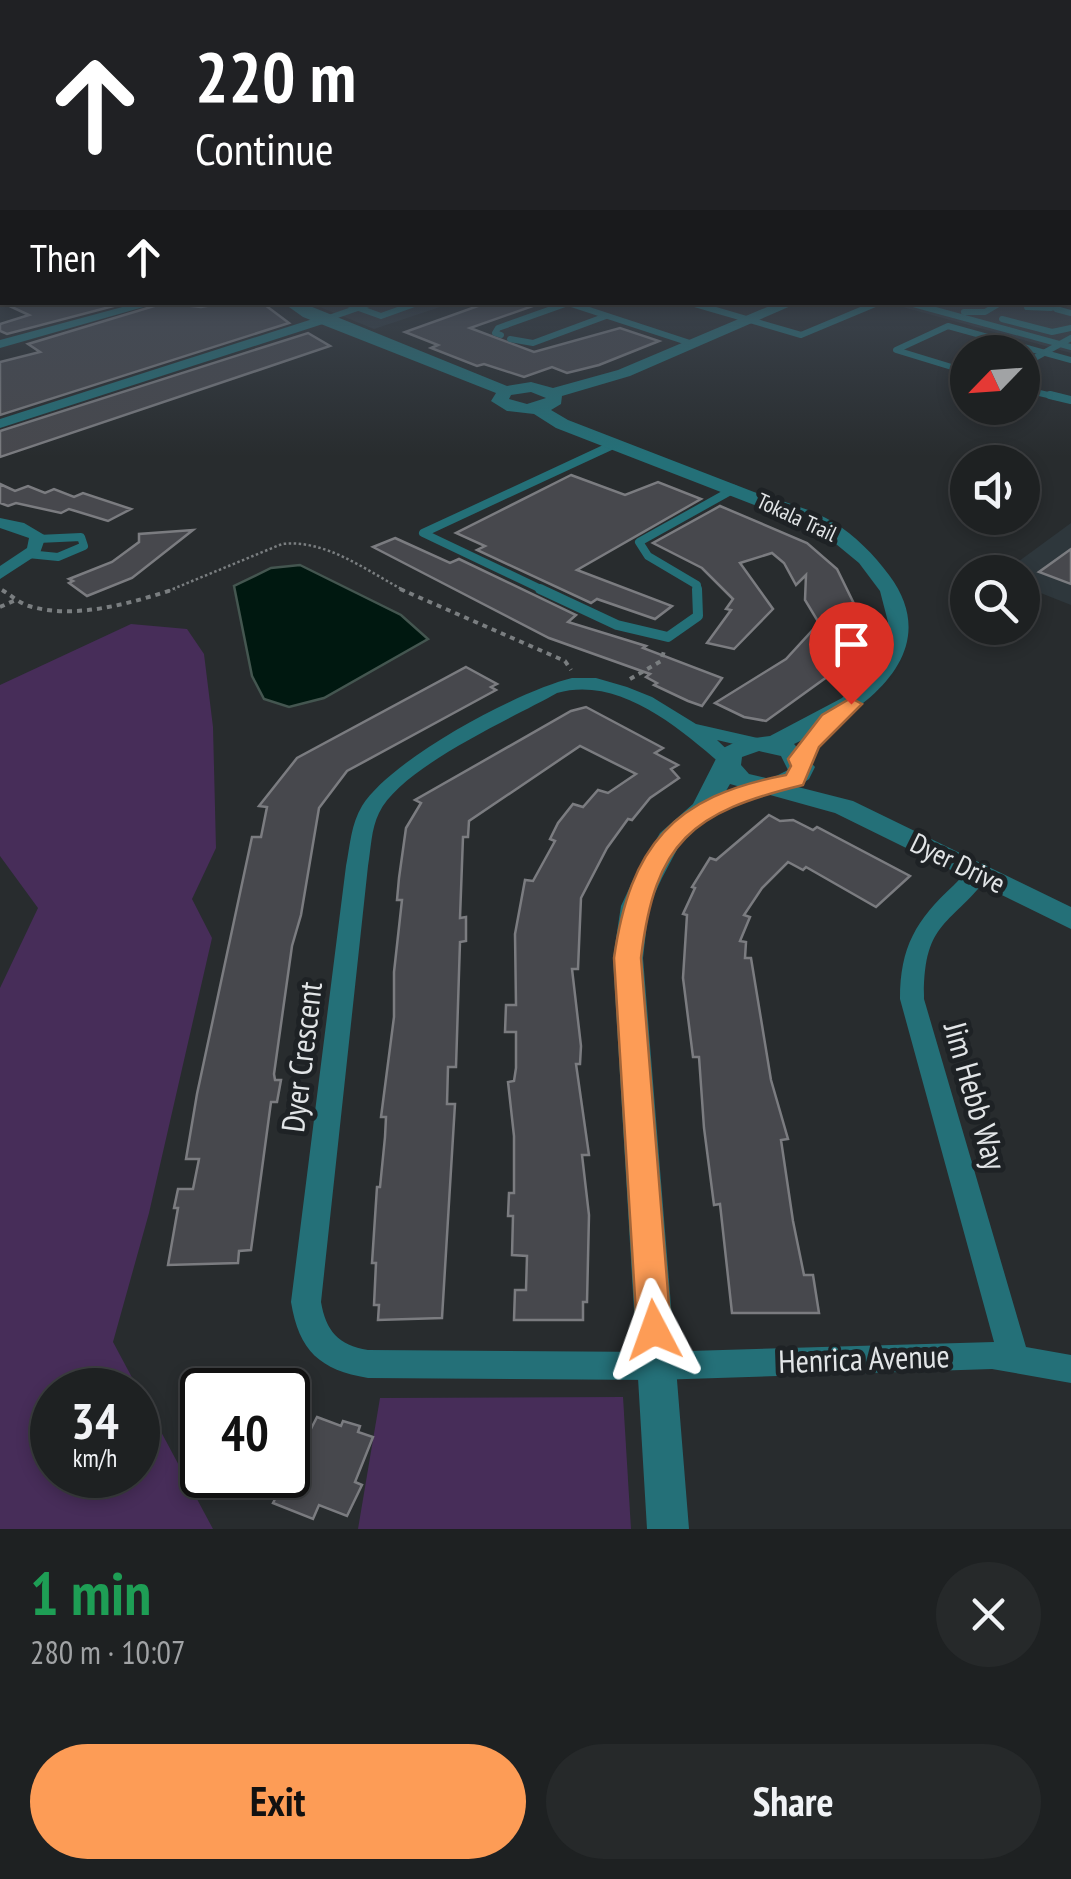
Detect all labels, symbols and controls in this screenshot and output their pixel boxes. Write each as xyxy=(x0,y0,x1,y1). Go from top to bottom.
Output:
text: 220 m xyxy=(195,31,356,121)
icon: ahead xyxy=(30,40,160,170)
text: Continue xyxy=(195,119,334,177)
icon: ahead xyxy=(116,230,171,285)
text: Then xyxy=(30,233,96,282)
north arrow xyxy=(950,335,1040,425)
map controls xyxy=(950,335,1040,645)
button: sound xyxy=(950,445,1040,535)
street label: Tokala Trail xyxy=(753,486,842,548)
button: search xyxy=(950,555,1040,645)
pin xyxy=(809,602,894,705)
icon: arrive xyxy=(824,617,879,672)
street label: Dyer Drive xyxy=(905,824,1012,901)
street label: Dyer Crescent xyxy=(271,979,331,1134)
street label: Jim Hebb Way xyxy=(935,1016,1017,1175)
position arrow xyxy=(602,1278,706,1382)
street label: Henrica Avenue xyxy=(778,1334,950,1382)
speed limit sign: 40 xyxy=(180,1368,310,1498)
text: 34 xyxy=(71,1388,119,1453)
text: km/h xyxy=(73,1442,117,1474)
text: 1 min xyxy=(30,1554,151,1632)
button: close xyxy=(936,1562,1041,1667)
text: 280 m · 10:07 xyxy=(30,1631,185,1673)
button: Exit xyxy=(30,1744,526,1859)
button: Share xyxy=(546,1744,1041,1859)

